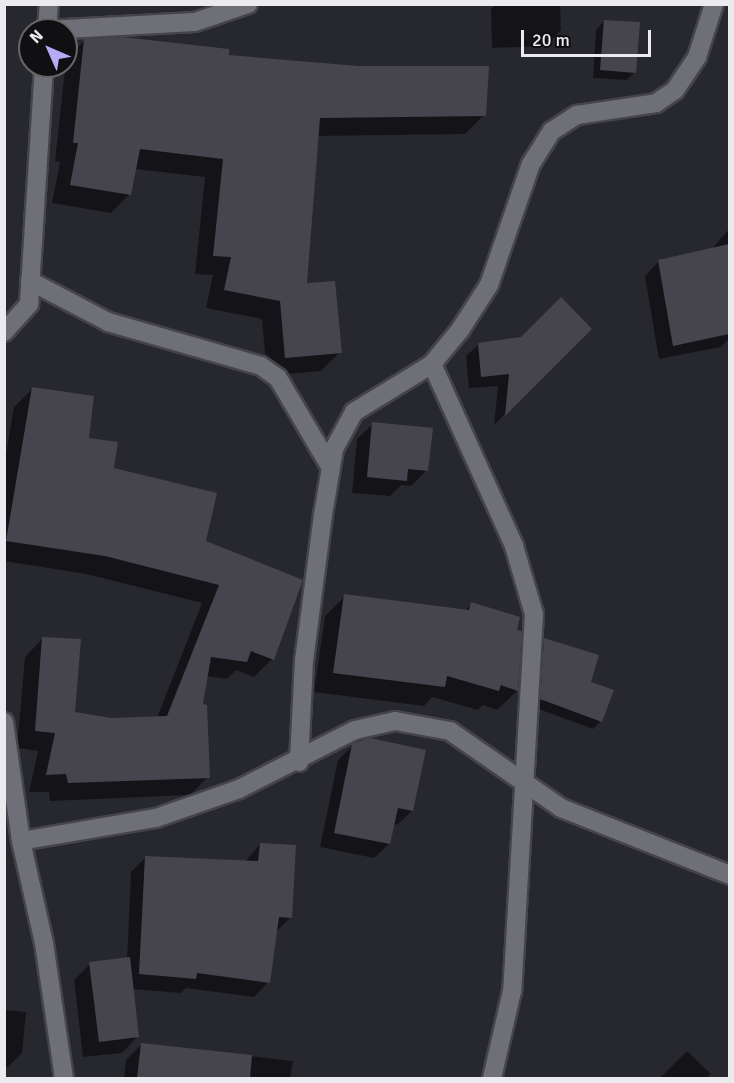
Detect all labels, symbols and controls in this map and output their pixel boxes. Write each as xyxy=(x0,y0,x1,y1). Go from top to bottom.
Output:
north arrow xyxy=(18,18,78,78)
scale bar xyxy=(524,18,654,56)
text: N xyxy=(26,26,48,48)
text: 20 m xyxy=(532,29,570,51)

